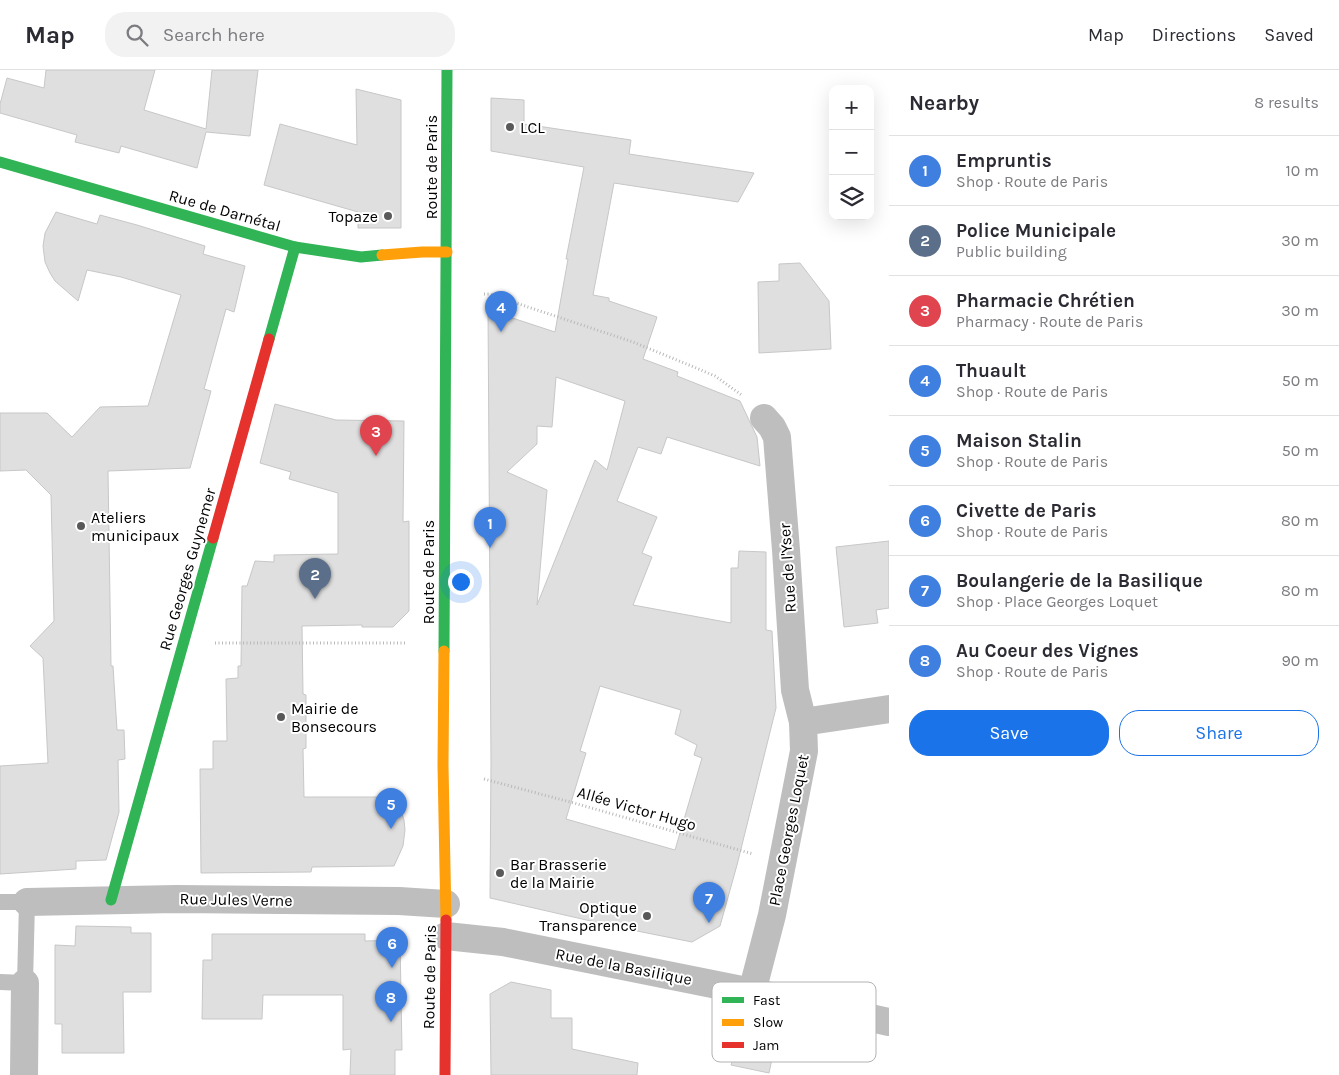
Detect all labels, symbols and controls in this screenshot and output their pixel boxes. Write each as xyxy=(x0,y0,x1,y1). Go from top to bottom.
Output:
search box xyxy=(105,12,455,57)
text: Map xyxy=(25,21,75,49)
icon: search xyxy=(123,21,151,49)
text: Search here xyxy=(163,24,265,46)
text: Map xyxy=(1088,24,1124,46)
text: Directions xyxy=(1152,24,1236,46)
text: Saved xyxy=(1264,24,1314,46)
map controls xyxy=(829,85,874,220)
button: + xyxy=(829,85,874,130)
text: Nearby xyxy=(909,91,979,115)
text: 8 results xyxy=(1254,93,1319,112)
street label: Route de Paris xyxy=(422,115,441,219)
place label: LCL xyxy=(520,118,545,137)
marker: LCL xyxy=(504,121,516,133)
button: − xyxy=(829,130,874,175)
text: Empruntis xyxy=(956,150,1052,172)
text: 1 xyxy=(922,161,928,180)
text: 10 m xyxy=(1285,161,1319,180)
text: Shop · Route de Paris xyxy=(956,172,1108,191)
button: layers xyxy=(829,175,874,220)
street label: Rue de Darnétal xyxy=(167,185,283,236)
place label: Topaze xyxy=(329,207,378,226)
marker: Topaze xyxy=(382,210,394,222)
text: Police Municipale xyxy=(956,220,1116,242)
text: 2 xyxy=(920,231,930,250)
text: 30 m xyxy=(1281,231,1319,250)
text: Public building xyxy=(956,242,1067,261)
text: Pharmacie Chrétien xyxy=(956,290,1135,312)
pin: 4 xyxy=(485,291,517,332)
text: 3 xyxy=(920,301,930,320)
text: 30 m xyxy=(1281,301,1319,320)
text: Pharmacy · Route de Paris xyxy=(956,312,1143,331)
text: Thuault xyxy=(956,360,1026,382)
text: 4 xyxy=(920,371,930,390)
text: 50 m xyxy=(1282,371,1319,390)
text: Shop · Route de Paris xyxy=(956,382,1108,401)
pin: 3 xyxy=(360,415,392,456)
text: Maison Stalin xyxy=(956,430,1082,452)
text: 5 xyxy=(920,441,930,460)
text: 50 m xyxy=(1282,441,1319,460)
text: Shop · Route de Paris xyxy=(956,452,1108,471)
street label: Rue Georges Guynemer xyxy=(155,486,220,653)
text: Civette de Paris xyxy=(956,500,1096,522)
pin: 1 xyxy=(474,507,506,548)
place label: Ateliers municipaux xyxy=(91,508,179,545)
text: 6 xyxy=(920,511,930,530)
text: 80 m xyxy=(1281,511,1319,530)
marker: Ateliers municipaux xyxy=(75,520,87,532)
street label: Route de Paris xyxy=(419,520,438,624)
street label: Rue de l'Yser xyxy=(775,522,800,613)
text: Shop · Route de Paris xyxy=(956,522,1108,541)
pin: 2 xyxy=(299,558,331,599)
your location xyxy=(448,569,474,595)
text: Boulangerie de la Basilique xyxy=(956,570,1203,592)
text: 7 xyxy=(921,581,929,600)
text: 80 m xyxy=(1281,581,1319,600)
text: Shop · Place Georges Loquet xyxy=(956,592,1158,611)
text: Au Coeur des Vignes xyxy=(956,640,1139,662)
text: 8 xyxy=(920,651,930,670)
text: 90 m xyxy=(1281,651,1319,670)
text: Shop · Route de Paris xyxy=(956,662,1108,681)
place label: Mairie de Bonsecours xyxy=(291,699,377,736)
button: Save xyxy=(909,710,1109,756)
button: Share xyxy=(1119,710,1319,756)
marker: Mairie de Bonsecours xyxy=(275,711,287,723)
street label: Place Georges Loquet xyxy=(764,753,813,908)
street label: Allée Victor Hugo xyxy=(575,782,699,835)
pin: 5 xyxy=(375,788,407,829)
place label: Bar Brasserie de la Mairie xyxy=(510,855,607,892)
marker: Bar Brasserie de la Mairie xyxy=(494,867,506,879)
pin: 7 xyxy=(693,882,725,923)
street label: Rue Jules Verne xyxy=(179,889,293,910)
place label: Optique Transparence xyxy=(539,898,637,935)
marker: Optique Transparence xyxy=(641,910,653,922)
street label: Route de Paris xyxy=(419,925,440,1029)
pin: 6 xyxy=(376,927,408,968)
street label: Rue de la Basilique xyxy=(554,944,694,989)
pin: 8 xyxy=(375,981,407,1022)
legend xyxy=(712,982,876,1062)
text: Fast xyxy=(753,992,780,1009)
text: Slow xyxy=(753,1014,783,1031)
text: Jam xyxy=(753,1037,779,1054)

